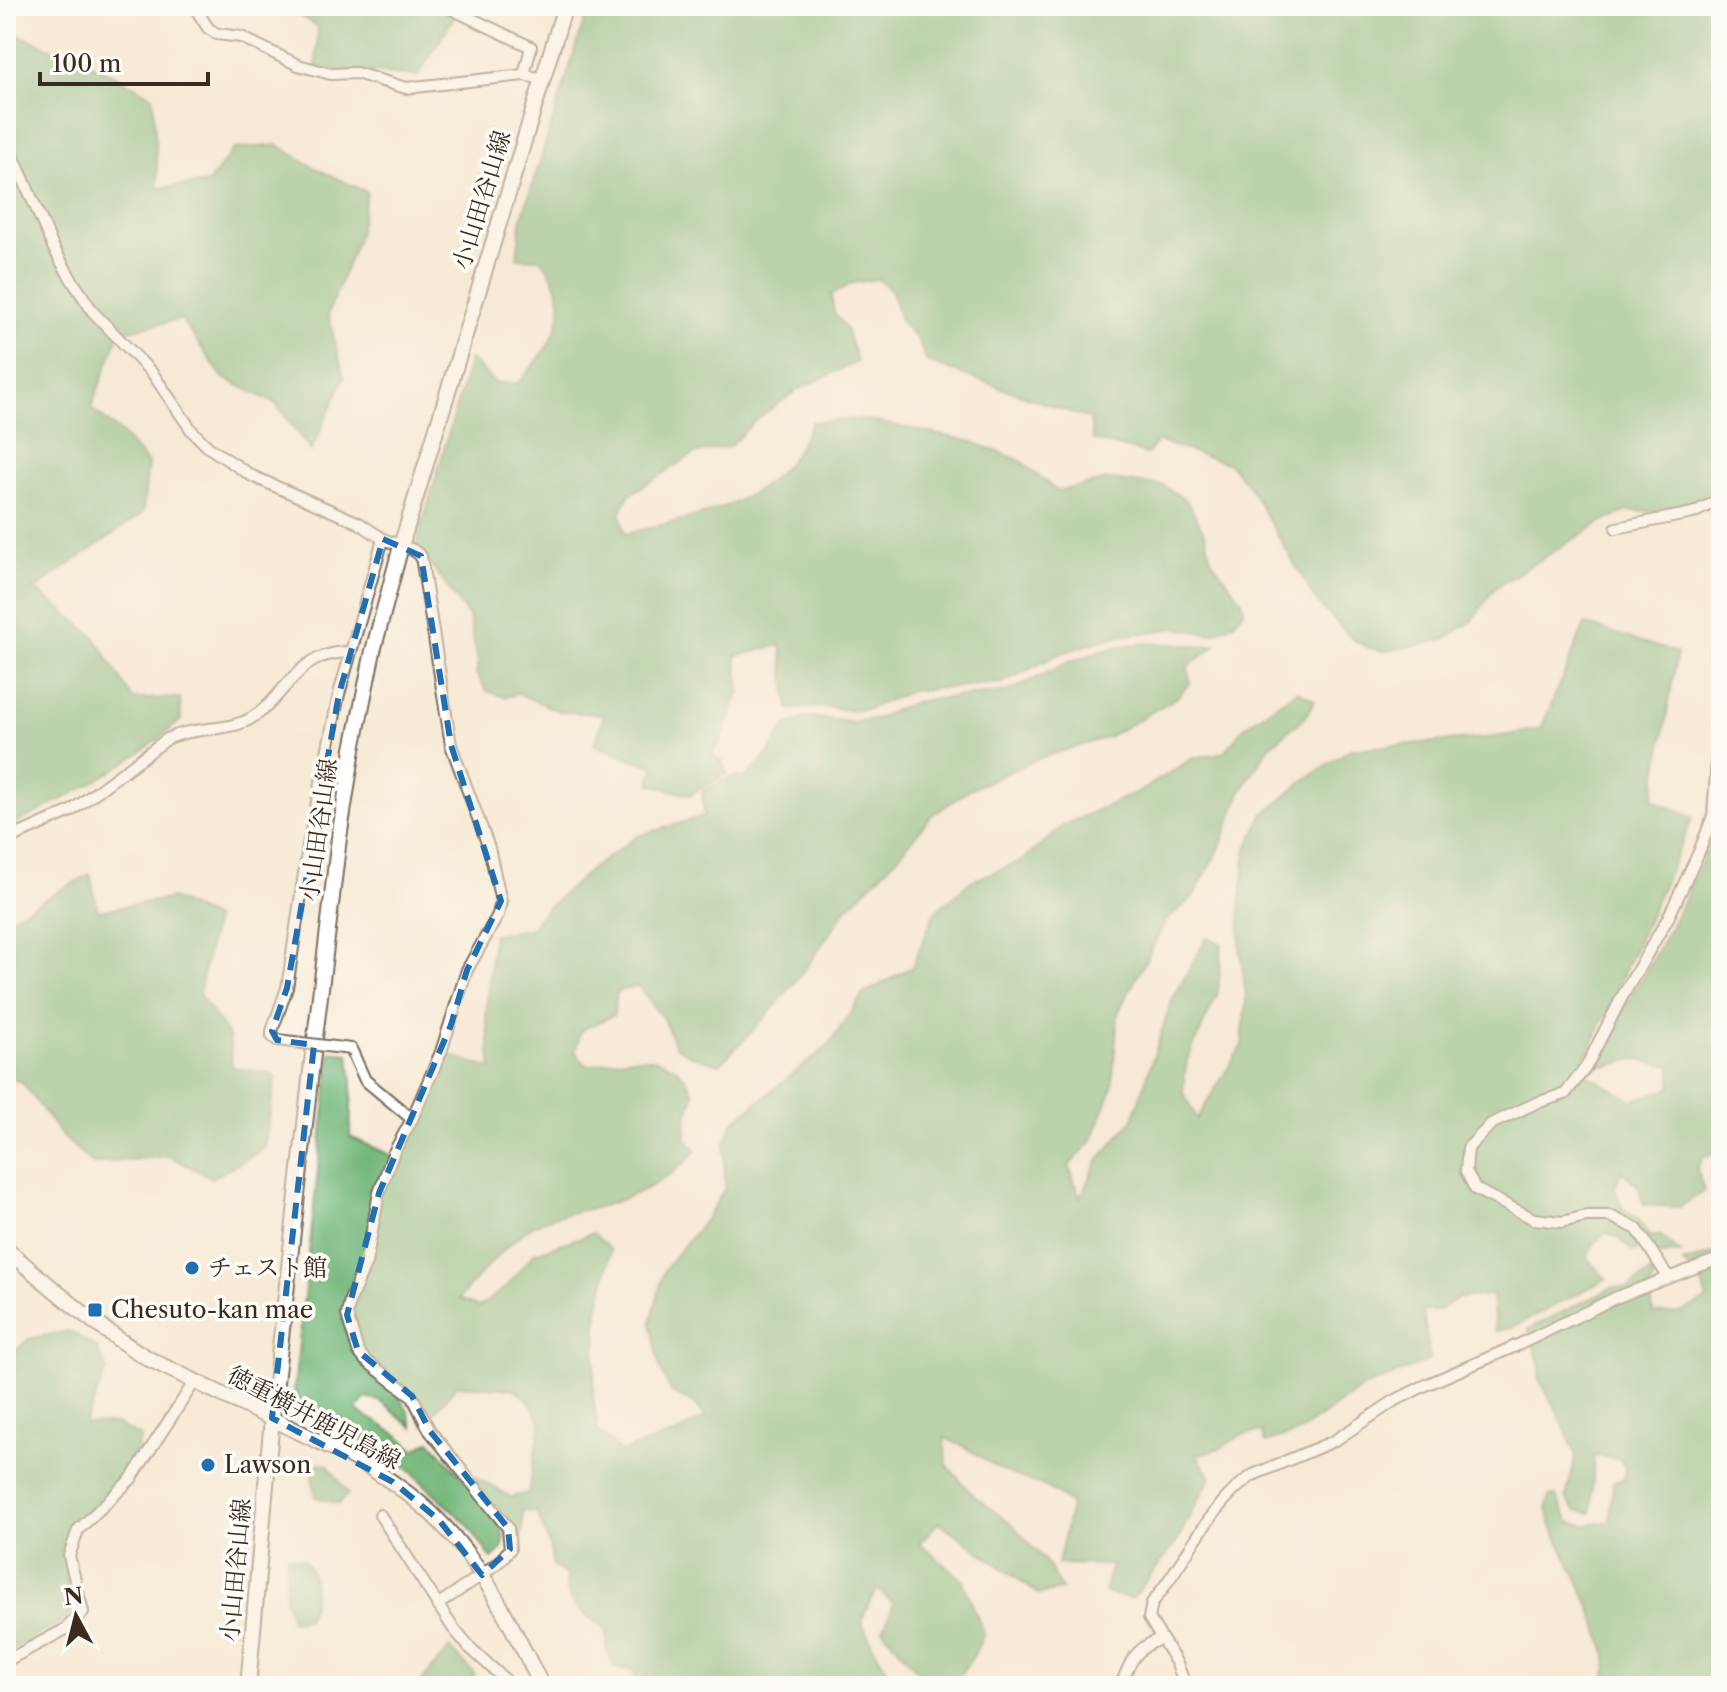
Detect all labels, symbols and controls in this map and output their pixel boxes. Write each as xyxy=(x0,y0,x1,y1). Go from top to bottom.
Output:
scale bar xyxy=(40,36,208,86)
text: 100 m xyxy=(52,49,121,78)
street label: 小山田谷山線 xyxy=(447,127,516,273)
street label: 小山田谷山線 xyxy=(294,757,343,903)
place label: チェスト館 xyxy=(208,1253,327,1282)
marker: チェスト館 xyxy=(183,1259,201,1277)
place label: Chesuto-kan mae xyxy=(111,1295,313,1324)
marker: Chesuto-kan mae xyxy=(86,1301,104,1319)
street label: 徳重横井鹿児島線 xyxy=(223,1360,406,1475)
place label: Lawson xyxy=(224,1450,311,1479)
marker: Lawson xyxy=(199,1456,217,1474)
street label: 小山田谷山線 xyxy=(215,1497,256,1643)
north arrow xyxy=(36,1576,116,1656)
text: N xyxy=(62,1582,85,1611)

